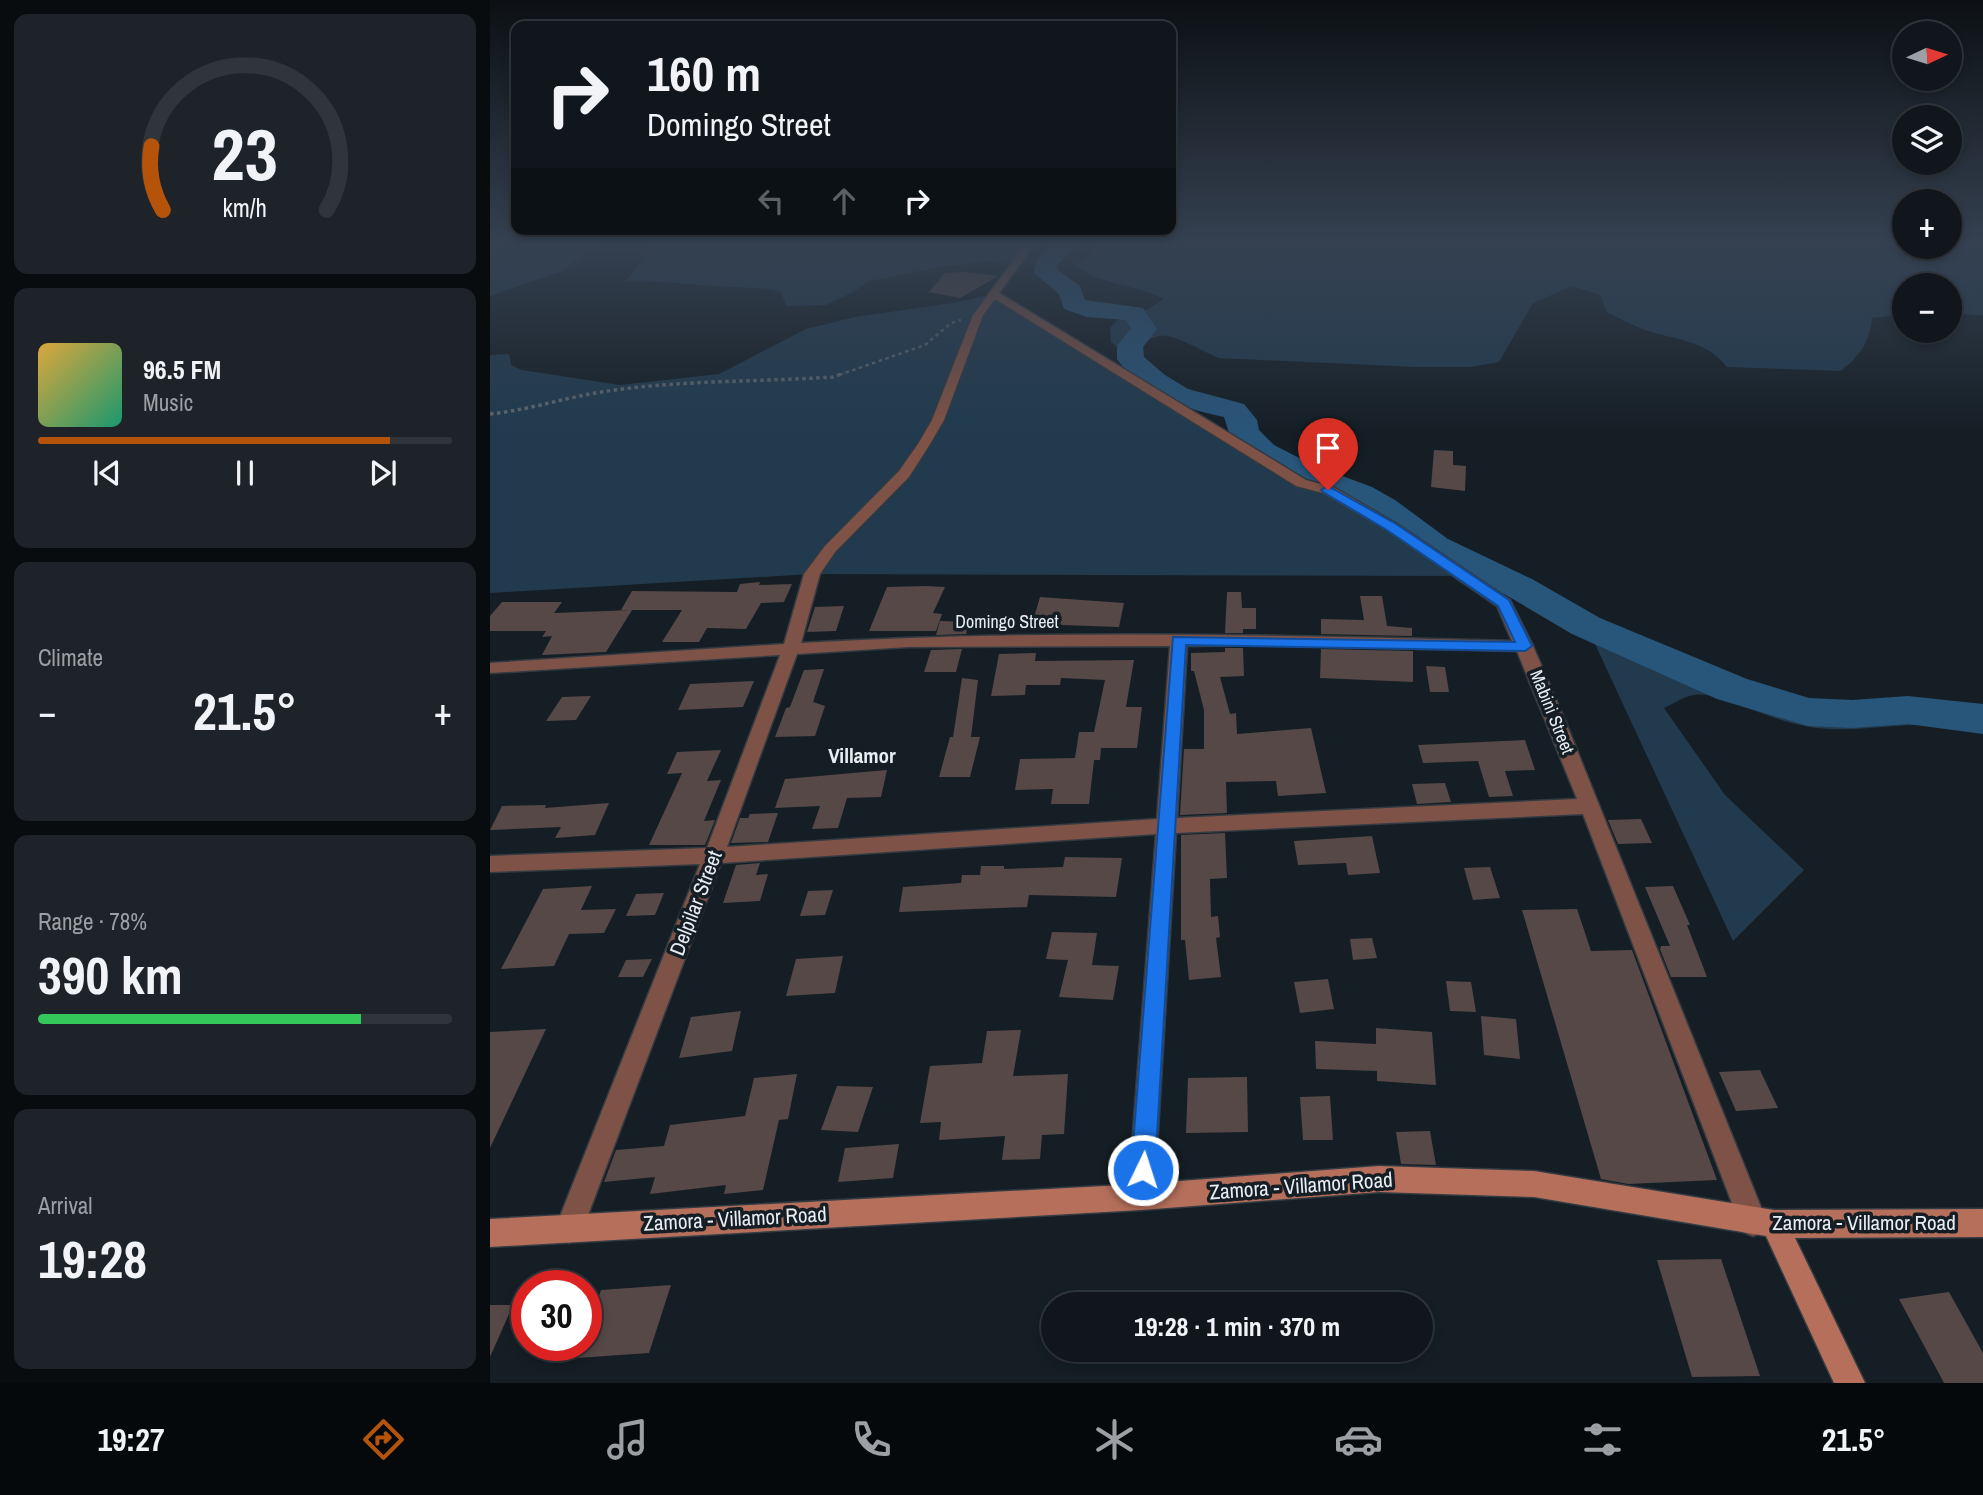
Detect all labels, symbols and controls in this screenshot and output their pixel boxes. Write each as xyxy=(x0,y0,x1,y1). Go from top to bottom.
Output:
north arrow xyxy=(1892,21,1962,91)
map controls xyxy=(1892,21,1962,343)
text: 160 m xyxy=(647,40,761,106)
icon: right xyxy=(532,49,623,140)
text: Domingo Street xyxy=(647,103,831,146)
text: 23 xyxy=(212,105,278,203)
button: layers xyxy=(1892,105,1962,175)
icon: left xyxy=(752,182,790,220)
icon: ahead xyxy=(825,182,863,220)
icon: right xyxy=(898,182,936,220)
button: + xyxy=(1892,189,1962,259)
text: km/h xyxy=(223,191,267,225)
button: − xyxy=(1892,273,1962,343)
text: 96.5 FM xyxy=(143,352,221,387)
text: Music xyxy=(143,387,193,418)
pin xyxy=(1298,418,1358,490)
icon: arrive xyxy=(1309,429,1347,467)
icon: previous xyxy=(88,454,126,492)
icon: pause xyxy=(226,454,264,492)
icon: next xyxy=(364,454,402,492)
street label: Domingo Street xyxy=(955,609,1059,634)
text: Climate xyxy=(38,642,103,673)
street label: Mabini Street xyxy=(1524,666,1581,758)
text: 21.5° xyxy=(193,676,297,746)
text: − xyxy=(38,686,56,737)
text: + xyxy=(434,686,452,737)
district label: Villamor xyxy=(828,741,896,770)
street label: Delpilar Street xyxy=(662,846,729,959)
text: Range · 78% xyxy=(38,906,147,937)
text: 390 km xyxy=(38,940,183,1010)
position arrow xyxy=(1106,1133,1180,1207)
street label: Zamora - Villamor Road xyxy=(1208,1165,1393,1206)
text: Arrival xyxy=(38,1190,93,1221)
street label: Zamora - Villamor Road xyxy=(643,1199,827,1238)
street label: Zamora - Villamor Road xyxy=(1772,1208,1956,1237)
text: 19:28 xyxy=(38,1224,147,1294)
speed limit sign: 30 xyxy=(511,1270,602,1361)
text: 19:28 · 1 min · 370 m xyxy=(1134,1309,1340,1344)
icon: directions xyxy=(359,1415,408,1464)
icon: music xyxy=(603,1415,652,1464)
icon: phone xyxy=(847,1415,896,1464)
icon: climate xyxy=(1090,1415,1139,1464)
icon: car xyxy=(1334,1415,1383,1464)
icon: filters xyxy=(1578,1415,1627,1464)
text: 19:27 xyxy=(97,1418,164,1461)
text: 21.5° xyxy=(1822,1418,1886,1461)

